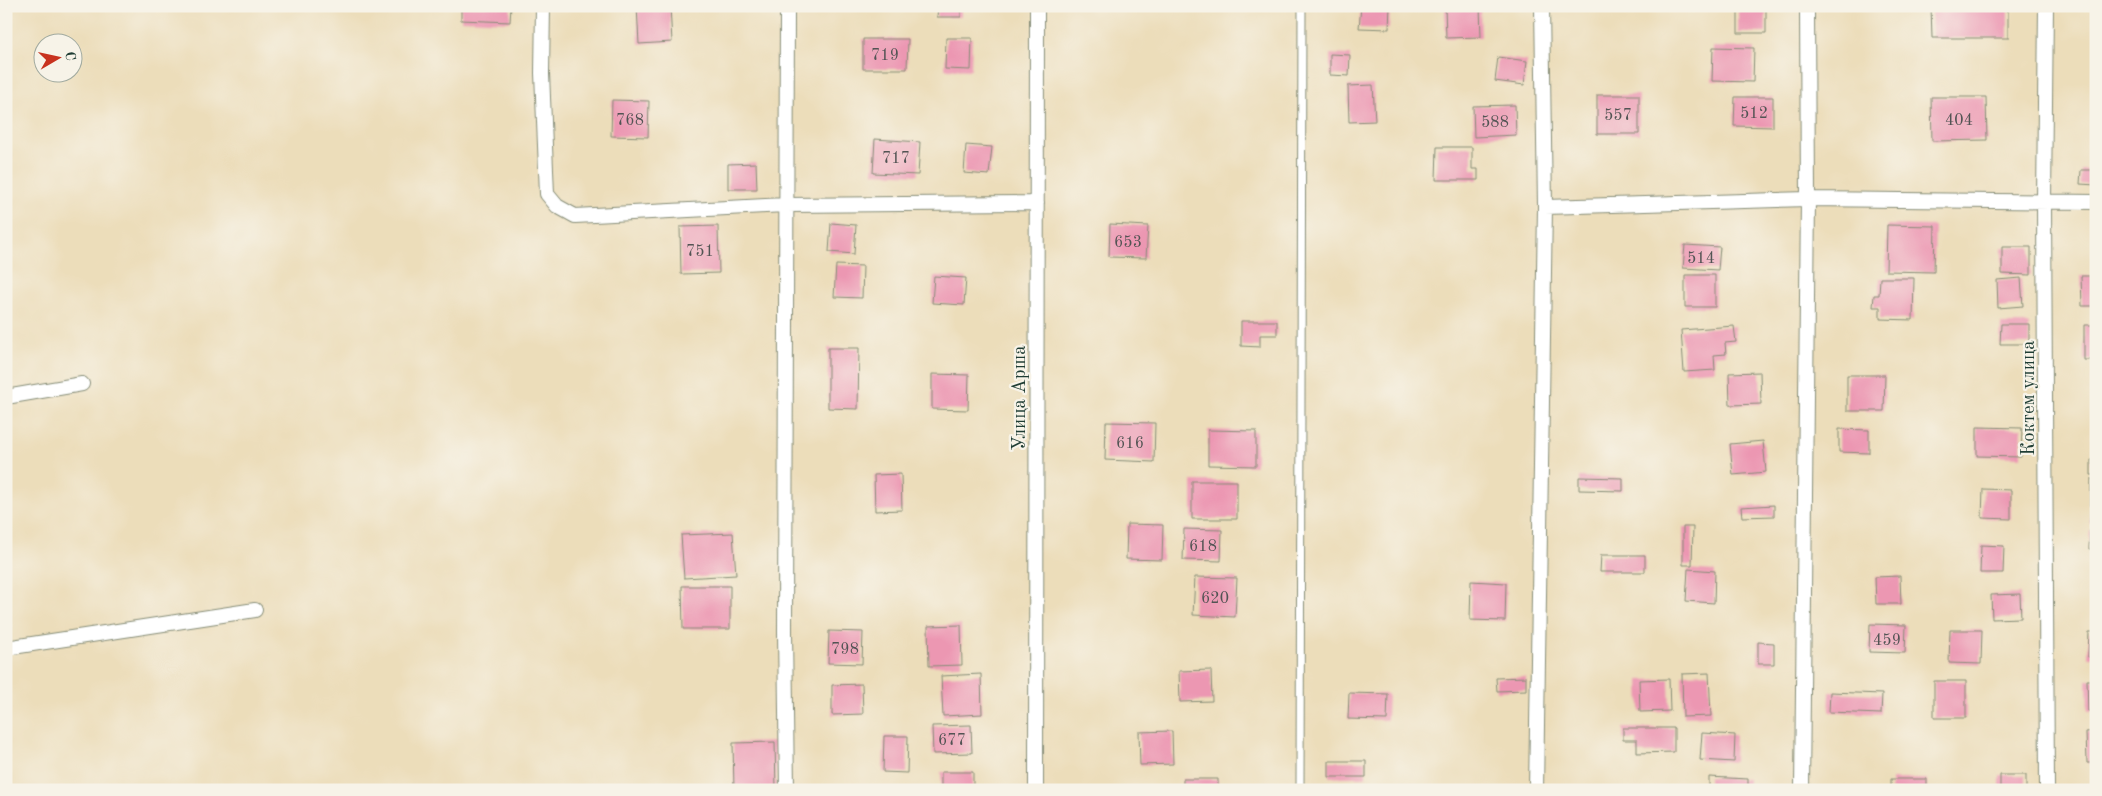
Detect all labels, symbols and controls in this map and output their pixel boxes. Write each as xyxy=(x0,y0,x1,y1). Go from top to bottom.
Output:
north arrow xyxy=(32,32,82,82)
house number: 719 xyxy=(871,48,899,64)
text: С xyxy=(62,50,77,62)
house number: 512 xyxy=(1740,106,1768,122)
house number: 557 xyxy=(1604,108,1632,124)
house number: 768 xyxy=(616,113,644,129)
house number: 404 xyxy=(1945,113,1973,129)
house number: 588 xyxy=(1481,115,1509,131)
house number: 717 xyxy=(882,151,910,167)
house number: 653 xyxy=(1114,235,1142,251)
house number: 751 xyxy=(686,244,714,260)
house number: 514 xyxy=(1687,251,1715,267)
street label: Коктем улица xyxy=(2020,340,2039,456)
street label: Улица Арша xyxy=(1011,345,1030,451)
house number: 616 xyxy=(1116,436,1144,452)
house number: 618 xyxy=(1189,539,1217,555)
house number: 620 xyxy=(1201,591,1229,607)
house number: 459 xyxy=(1873,633,1901,649)
house number: 798 xyxy=(831,642,859,658)
house number: 677 xyxy=(938,733,966,749)

